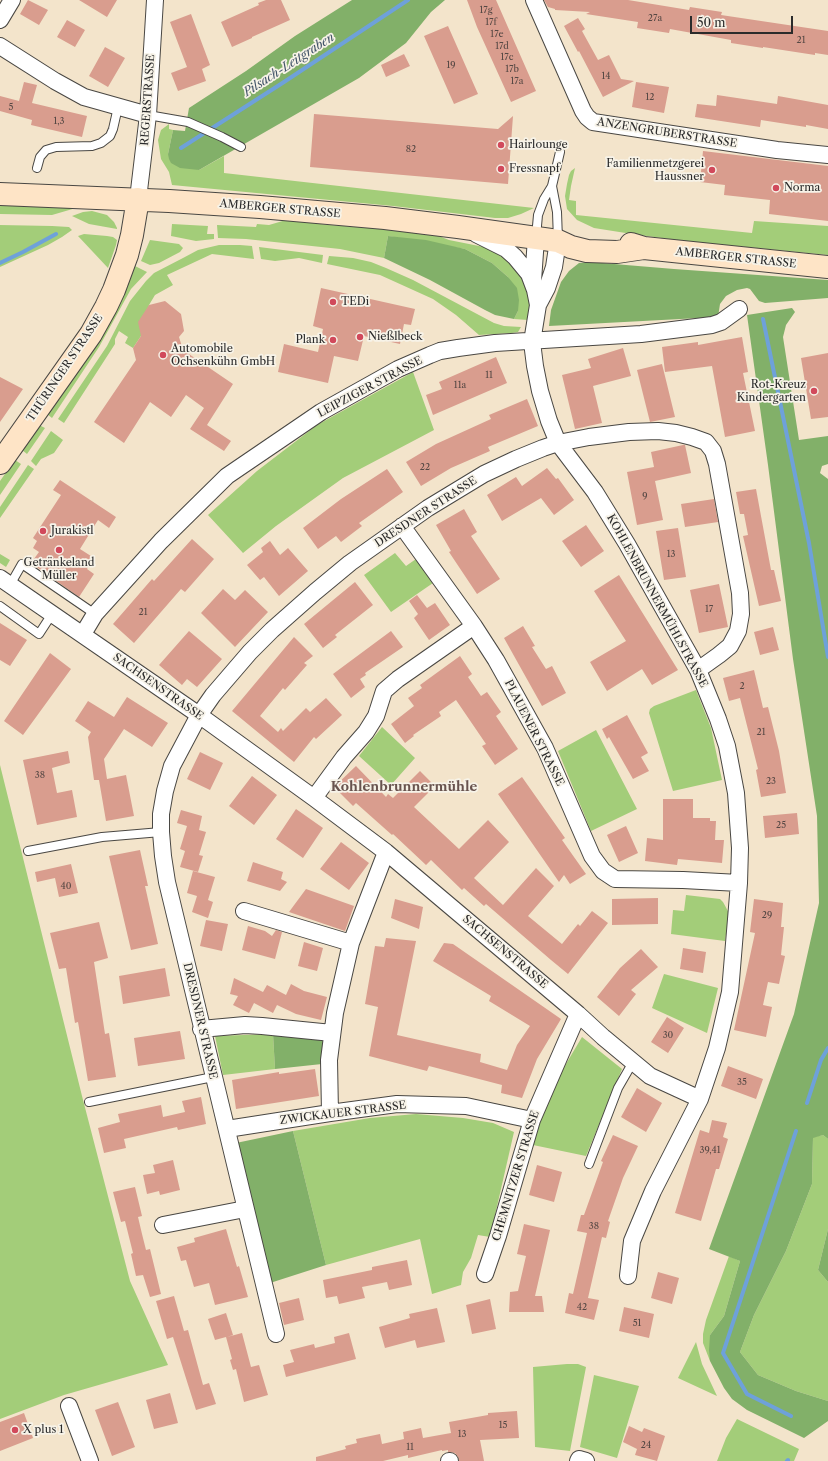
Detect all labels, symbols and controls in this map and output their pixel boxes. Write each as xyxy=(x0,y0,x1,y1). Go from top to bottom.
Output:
house number: 17g xyxy=(480,5,492,15)
scale bar xyxy=(692,8,795,34)
house number: 27a xyxy=(648,13,662,23)
text: 50 m xyxy=(697,15,726,30)
house number: 17f xyxy=(485,17,497,27)
house number: 17e xyxy=(490,29,504,39)
water label: Pilsach-Leitgraben xyxy=(241,30,337,100)
house number: 21 xyxy=(797,35,805,45)
house number: 17d xyxy=(495,41,509,51)
house number: 17c xyxy=(501,52,513,62)
street label: REGERSTRASSE xyxy=(138,54,158,146)
house number: 19 xyxy=(446,60,456,70)
house number: 17b xyxy=(505,64,519,74)
house number: 14 xyxy=(602,71,610,81)
house number: 17a xyxy=(511,76,523,86)
house number: 12 xyxy=(646,92,654,102)
house number: 5 xyxy=(9,102,13,112)
street label: ANZENGRUBERSTRASSE xyxy=(596,115,738,151)
house number: 1,3 xyxy=(53,116,65,126)
place label: Hairlounge xyxy=(509,138,568,152)
marker: Hairlounge xyxy=(496,140,506,150)
house number: 82 xyxy=(406,144,416,154)
place label: Familienmetzgerei Haussner xyxy=(606,157,704,183)
place label: Fressnapf xyxy=(509,162,560,176)
marker: Fressnapf xyxy=(496,164,506,174)
marker: Familienmetzgerei Haussner xyxy=(707,165,717,175)
place label: Norma xyxy=(784,181,820,195)
marker: Norma xyxy=(771,183,781,193)
street label: AMBERGER STRASSE xyxy=(219,197,341,221)
street label: AMBERGER STRASSE xyxy=(675,245,797,271)
place label: TEDi xyxy=(341,295,369,309)
marker: TEDi xyxy=(328,297,338,307)
street label: THÜRINGER STRASSE xyxy=(24,312,106,424)
place label: Nießlbeck xyxy=(368,330,422,344)
marker: Nießlbeck xyxy=(355,332,365,342)
place label: Plank xyxy=(295,333,325,347)
marker: Plank xyxy=(328,335,338,345)
place label: Automobile Ochsenkühn GmbH xyxy=(171,342,275,368)
marker: Automobile Ochsenkühn GmbH xyxy=(158,350,168,360)
street label: LEIPZIGER STRASSE xyxy=(315,354,425,420)
house number: 11 xyxy=(485,370,493,380)
place label: Rot-Kreuz Kindergarten xyxy=(737,378,806,404)
house number: 11a xyxy=(454,380,466,390)
marker: Rot-Kreuz Kindergarten xyxy=(809,386,819,396)
house number: 22 xyxy=(420,462,430,472)
street label: DRESDNER STRASSE xyxy=(372,474,480,550)
house number: 9 xyxy=(642,491,648,501)
street label: KOHLENBRUNNERMÜHLSTRASSE xyxy=(604,512,710,690)
place label: Jurakistl xyxy=(51,524,94,538)
marker: Jurakistl xyxy=(38,526,48,536)
marker: Getränkeland Müller xyxy=(54,545,64,555)
house number: 13 xyxy=(667,549,675,559)
place label: Getränkeland Müller xyxy=(24,556,94,582)
house number: 17 xyxy=(705,604,713,614)
house number: 21 xyxy=(139,607,147,617)
street label: SACHSENSTRASSE xyxy=(110,651,206,723)
street label: PLAUENER STRASSE xyxy=(501,678,567,788)
house number: 2 xyxy=(739,681,745,691)
house number: 21 xyxy=(757,727,765,737)
house number: 38 xyxy=(35,770,45,780)
house number: 23 xyxy=(766,776,776,786)
district label: Kohlenbrunnermühle xyxy=(331,779,477,795)
house number: 25 xyxy=(776,820,786,830)
house number: 40 xyxy=(61,881,71,891)
house number: 29 xyxy=(762,910,772,920)
street label: SACHSENSTRASSE xyxy=(460,913,550,991)
street label: DRESDNER STRASSE xyxy=(180,961,220,1081)
house number: 30 xyxy=(663,1030,673,1040)
house number: 35 xyxy=(737,1077,747,1087)
street label: ZWICKAUER STRASSE xyxy=(279,1099,407,1127)
street label: CHEMNITZER STRASSE xyxy=(490,1109,542,1243)
house number: 39,41 xyxy=(699,1145,721,1155)
house number: 38 xyxy=(589,1221,599,1231)
house number: 42 xyxy=(577,1302,587,1312)
house number: 51 xyxy=(633,1318,641,1328)
house number: 15 xyxy=(499,1420,507,1430)
place label: X plus 1 xyxy=(23,1423,64,1437)
marker: X plus 1 xyxy=(10,1425,20,1435)
house number: 13 xyxy=(458,1429,466,1439)
house number: 24 xyxy=(641,1440,651,1450)
house number: 11 xyxy=(406,1442,414,1452)

